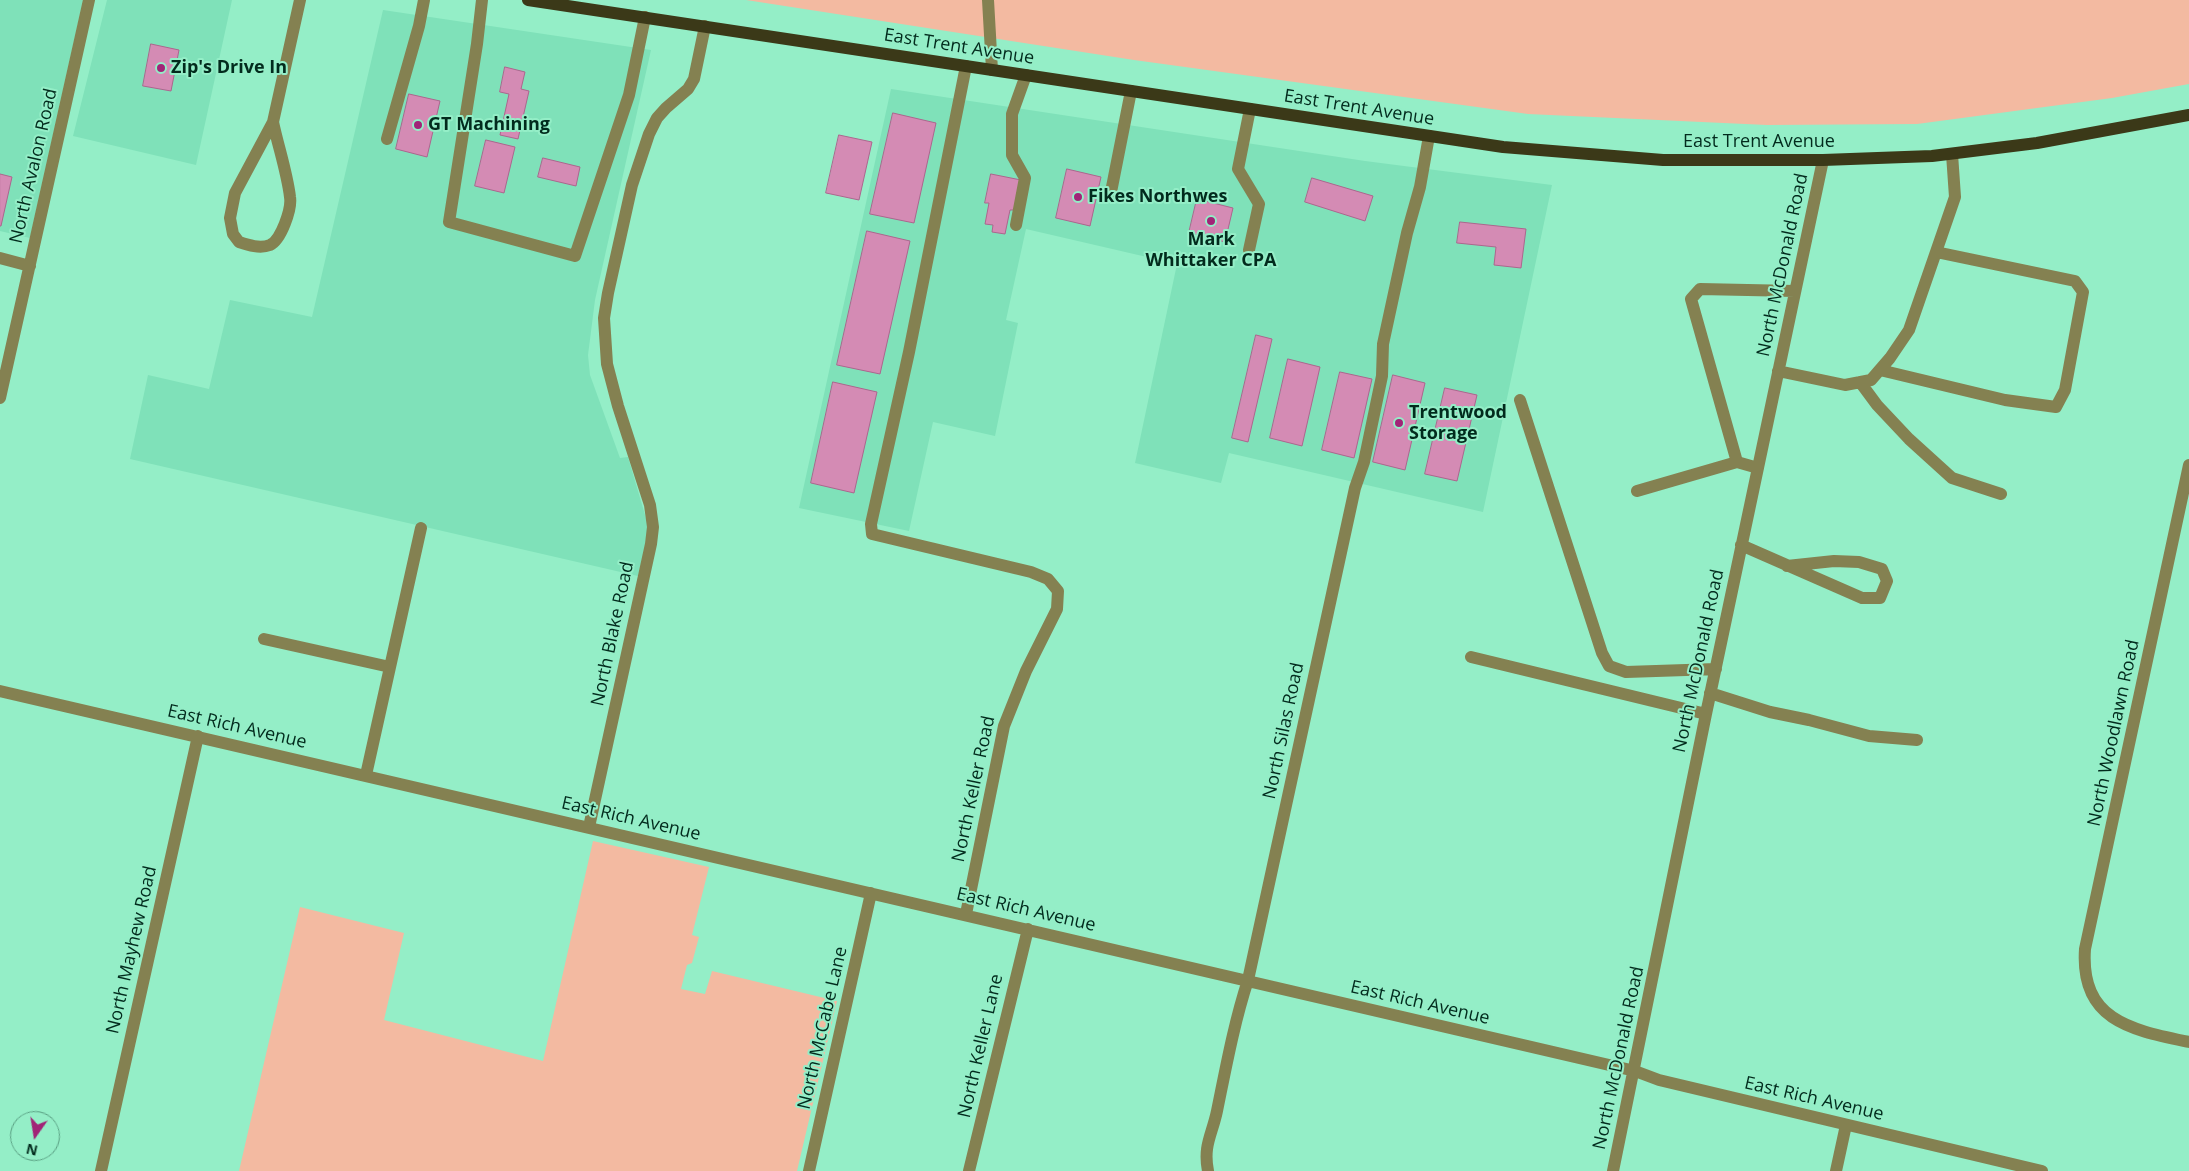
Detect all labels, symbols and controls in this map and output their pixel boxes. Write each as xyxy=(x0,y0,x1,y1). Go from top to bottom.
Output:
street label: East Trent Avenue xyxy=(882,24,1036,70)
place label: Zip's Drive In xyxy=(171,57,287,79)
marker: Zip's Drive In xyxy=(155,62,167,74)
street label: East Trent Avenue xyxy=(1282,85,1436,131)
street label: North Avalon Road xyxy=(6,86,62,246)
place label: GT Machining xyxy=(428,114,550,136)
marker: GT Machining xyxy=(412,119,424,131)
street label: East Trent Avenue xyxy=(1683,131,1835,153)
street label: North McDonald Road xyxy=(1753,171,1813,359)
place label: Fikes Northwes xyxy=(1088,186,1227,208)
marker: Fikes Northwes xyxy=(1072,191,1084,203)
marker: Mark Whittaker CPA xyxy=(1205,215,1217,227)
place label: Mark Whittaker CPA xyxy=(1145,229,1277,272)
place label: Trentwood Storage xyxy=(1409,402,1507,444)
marker: Trentwood Storage xyxy=(1393,417,1405,429)
street label: North Blake Road xyxy=(587,560,639,708)
street label: North McDonald Road xyxy=(1669,567,1729,755)
street label: North Woodlawn Road xyxy=(2084,638,2144,828)
street label: North Silas Road xyxy=(1259,661,1309,801)
street label: East Rich Avenue xyxy=(165,700,309,754)
street label: North Keller Road xyxy=(948,714,1000,864)
street label: East Rich Avenue xyxy=(559,792,703,846)
street label: North Mayhew Road xyxy=(102,864,162,1036)
street label: East Rich Avenue xyxy=(954,883,1098,937)
street label: North McCabe Lane xyxy=(794,945,852,1111)
street label: North McDonald Road xyxy=(1589,964,1649,1152)
street label: North Keller Lane xyxy=(954,972,1008,1120)
street label: East Rich Avenue xyxy=(1348,976,1492,1030)
street label: East Rich Avenue xyxy=(1742,1072,1886,1126)
north arrow xyxy=(10,1111,60,1161)
text: N xyxy=(24,1140,39,1161)

